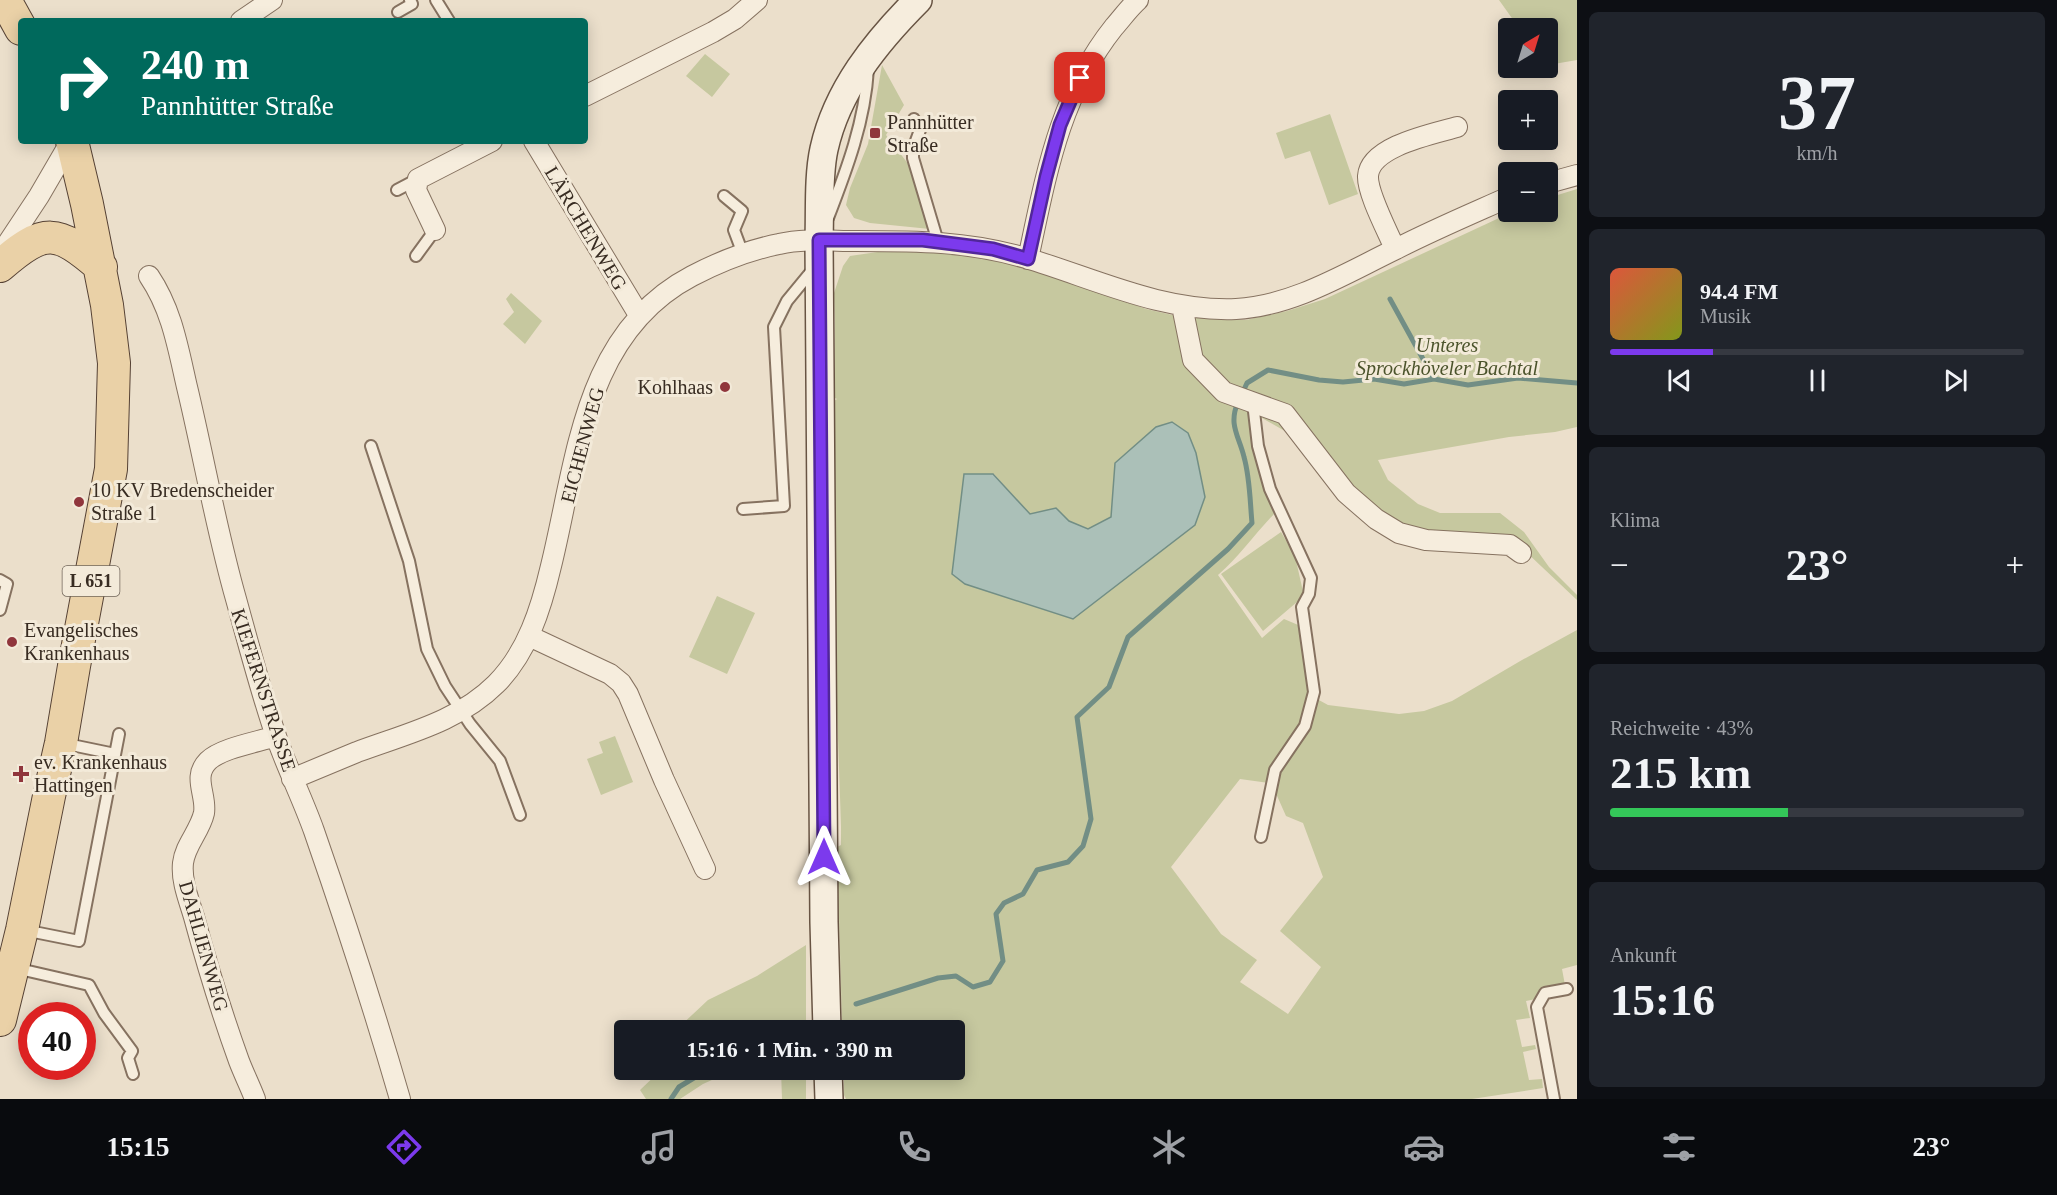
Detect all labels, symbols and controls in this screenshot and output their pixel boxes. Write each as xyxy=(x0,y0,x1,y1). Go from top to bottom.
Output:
north arrow xyxy=(1498,18,1558,78)
map controls xyxy=(1498,18,1558,222)
icon: right xyxy=(42,42,120,120)
text: 240 m xyxy=(141,42,250,88)
pin xyxy=(1054,52,1105,103)
text: 37 xyxy=(1778,59,1856,146)
icon: arrive xyxy=(1063,61,1096,94)
button: + xyxy=(1498,90,1558,150)
text: Pannhütter Straße xyxy=(141,91,334,121)
place label: Pannhütter Straße xyxy=(887,111,974,156)
marker: Pannhütter Straße xyxy=(868,126,882,140)
text: km/h xyxy=(1796,142,1838,164)
street label: LÄRCHENWEG xyxy=(541,162,631,294)
button: − xyxy=(1498,162,1558,222)
text: 94.4 FM xyxy=(1700,279,1778,304)
text: Musik xyxy=(1700,305,1751,327)
park label: Unteres Sprockhöveler Bachtal xyxy=(1356,334,1538,380)
icon: previous xyxy=(1663,364,1696,397)
icon: pause xyxy=(1801,364,1834,397)
icon: next xyxy=(1939,364,1972,397)
place label: Kohlhaas xyxy=(637,376,713,398)
marker: Kohlhaas xyxy=(718,380,732,394)
street label: EICHENWEG xyxy=(556,385,608,505)
place label: 10 KV Bredenscheider Straße 1 xyxy=(91,479,274,524)
marker: 10 KV Bredenscheider Straße 1 xyxy=(72,495,86,509)
text: Klima xyxy=(1610,509,1660,531)
text: 23° xyxy=(1786,540,1849,590)
text: − xyxy=(1610,547,1629,583)
text: + xyxy=(2005,547,2024,583)
road number: L 651 xyxy=(62,566,119,596)
street label: KIEFERNSTRASSE xyxy=(227,606,301,774)
place label: Evangelisches Krankenhaus xyxy=(24,619,139,664)
marker: Evangelisches Krankenhaus xyxy=(5,635,19,649)
text: Reichweite · 43% xyxy=(1610,717,1753,739)
text: 215 km xyxy=(1610,748,1751,798)
place label: ev. Krankenhaus Hattingen xyxy=(34,751,167,797)
marker: ev. Krankenhaus Hattingen xyxy=(12,765,30,783)
position arrow xyxy=(792,825,856,889)
street label: DAHLIENWEG xyxy=(175,878,233,1014)
text: Ankunft xyxy=(1610,944,1677,966)
text: 15:16 xyxy=(1610,975,1715,1025)
speed limit sign: 40 xyxy=(18,1002,96,1080)
text: 15:16 · 1 Min. · 390 m xyxy=(687,1037,892,1062)
icon: directions xyxy=(383,1126,425,1168)
icon: music xyxy=(638,1126,680,1168)
icon: phone xyxy=(893,1126,935,1168)
icon: climate xyxy=(1148,1126,1190,1168)
icon: car xyxy=(1403,1126,1445,1168)
icon: filters xyxy=(1658,1126,1700,1168)
text: 15:15 xyxy=(107,1132,170,1162)
text: 23° xyxy=(1913,1132,1950,1162)

